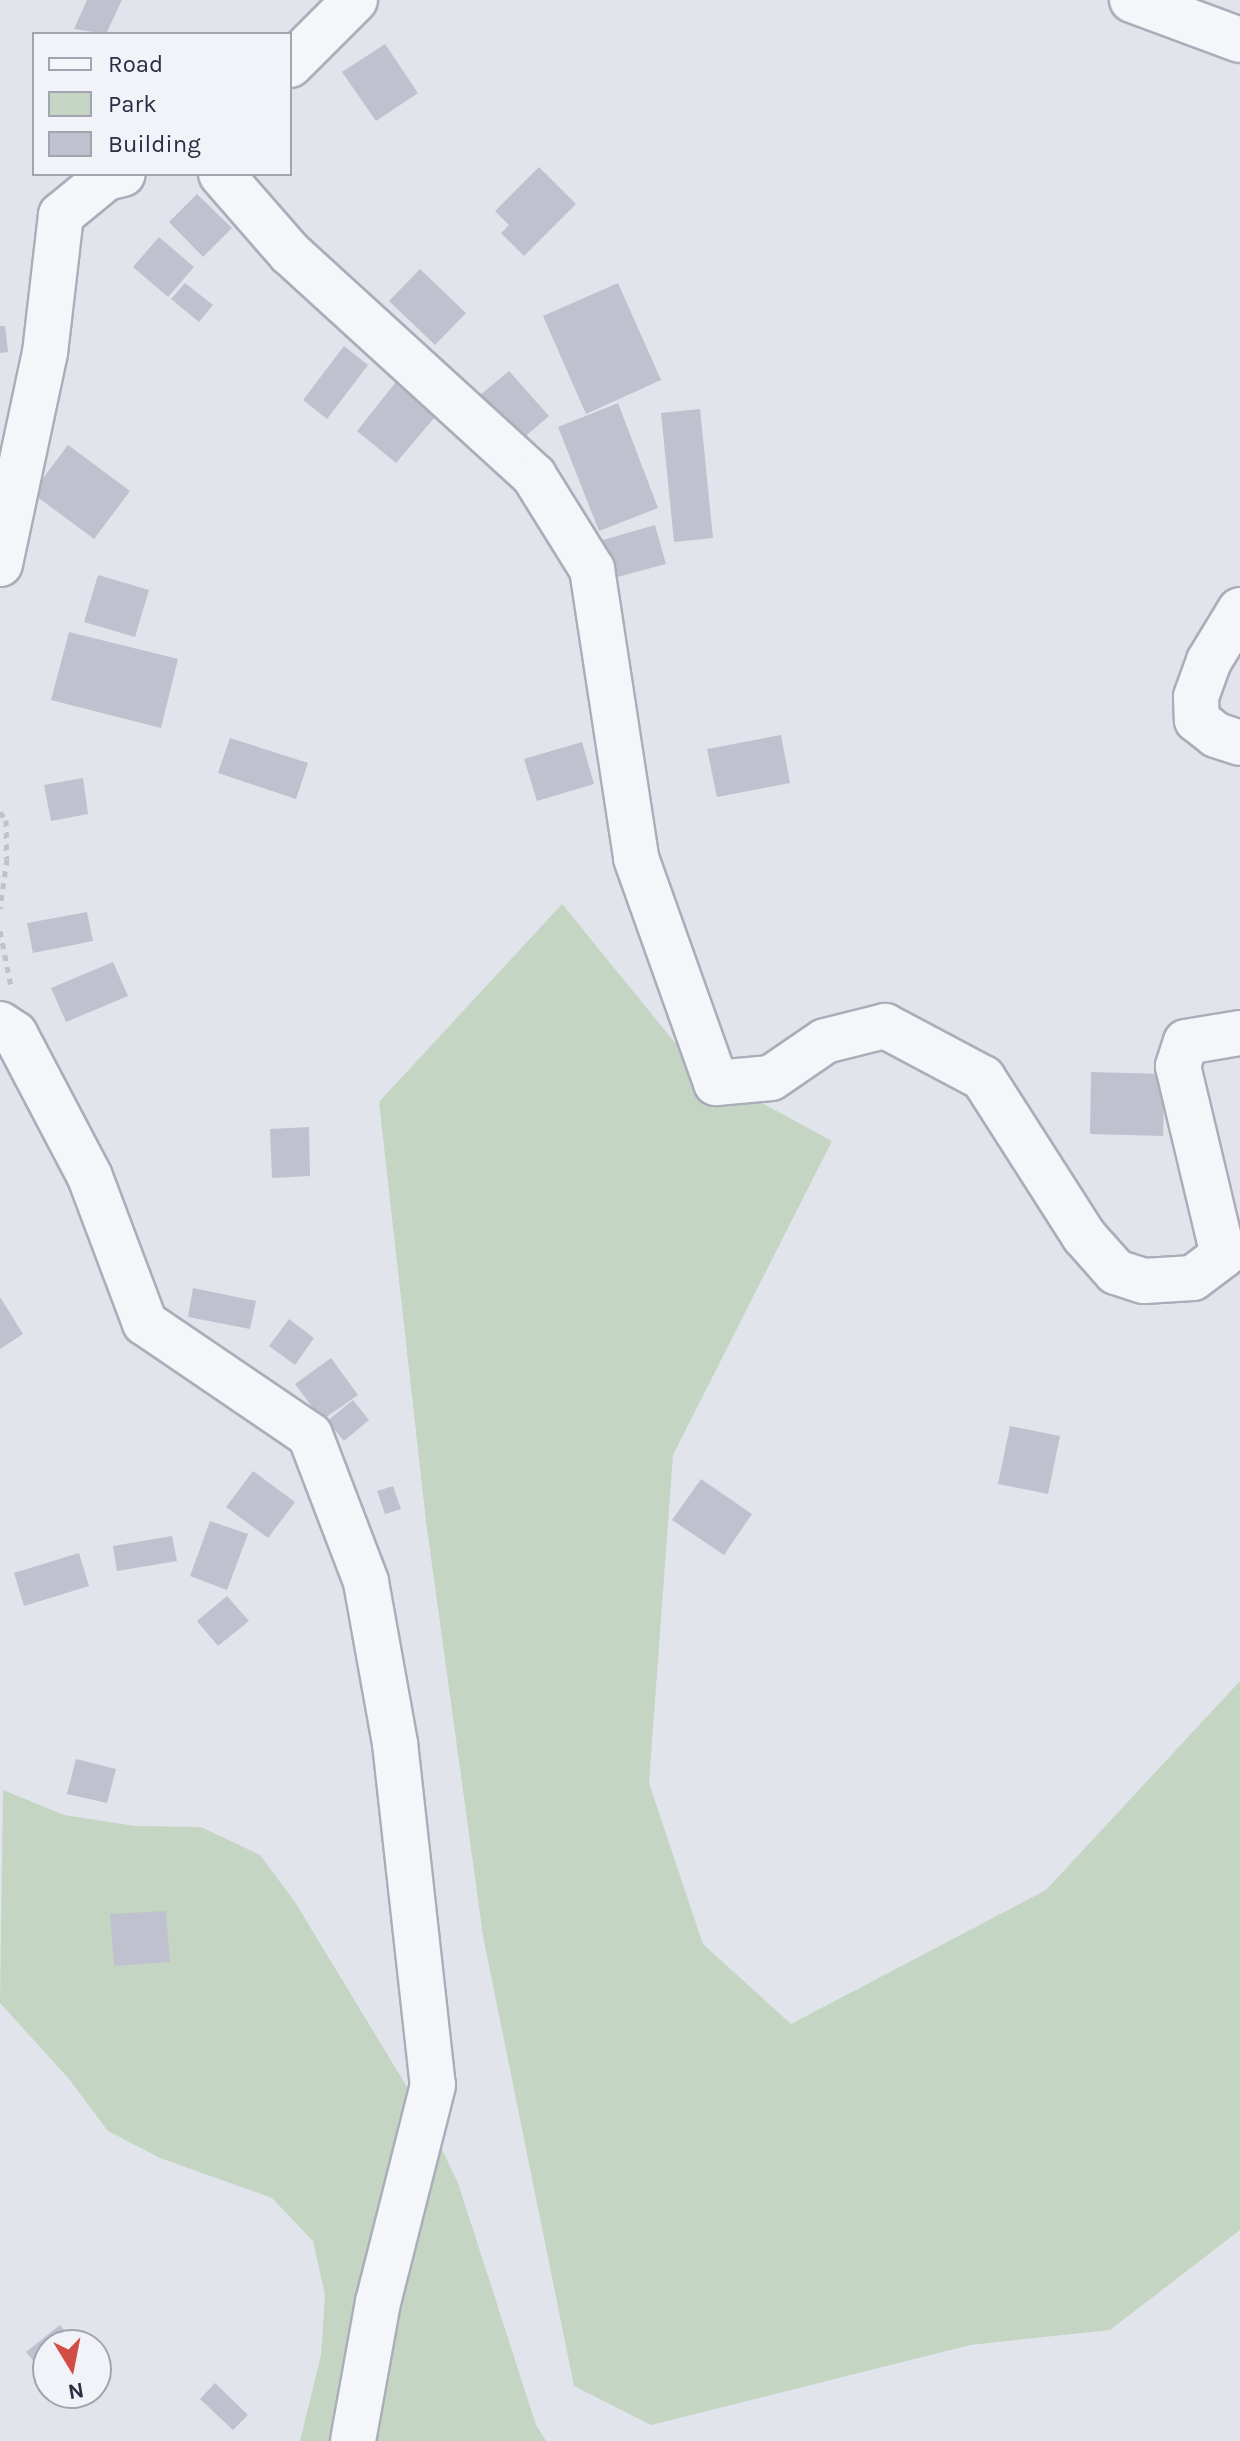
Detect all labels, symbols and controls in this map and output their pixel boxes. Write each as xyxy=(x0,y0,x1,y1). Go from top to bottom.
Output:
legend xyxy=(32,32,292,176)
text: Road xyxy=(108,50,163,78)
text: Park xyxy=(108,90,157,118)
text: Building xyxy=(108,130,201,158)
north arrow xyxy=(32,2329,112,2409)
text: N xyxy=(66,2376,86,2405)

